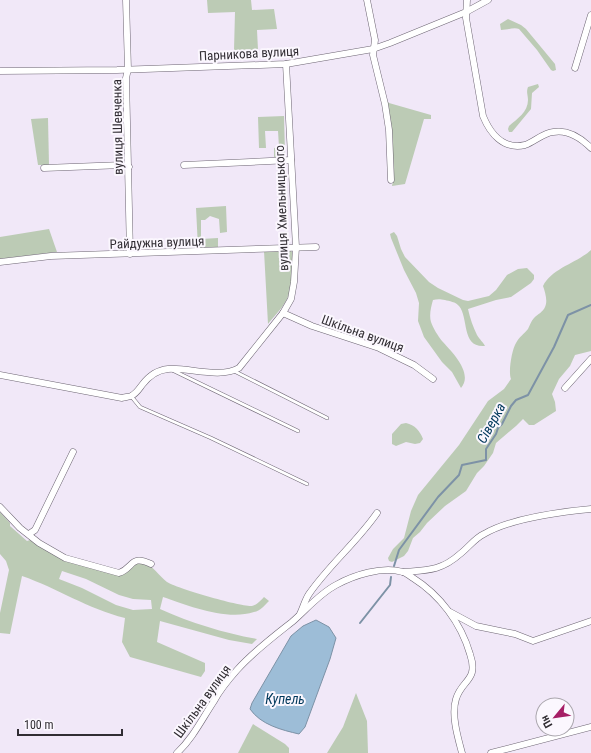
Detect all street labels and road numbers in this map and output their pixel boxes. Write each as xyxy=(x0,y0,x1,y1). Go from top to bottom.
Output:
street label: Парникова вулиця xyxy=(199,43,300,64)
street label: вулиця Шевченка xyxy=(109,79,126,175)
street label: вулиця Хмельницького xyxy=(272,145,291,271)
street label: Райдужна вулиця xyxy=(109,233,205,252)
street label: Шкільна вулиця xyxy=(320,312,406,355)
street label: Шкільна вулиця xyxy=(171,662,234,741)

